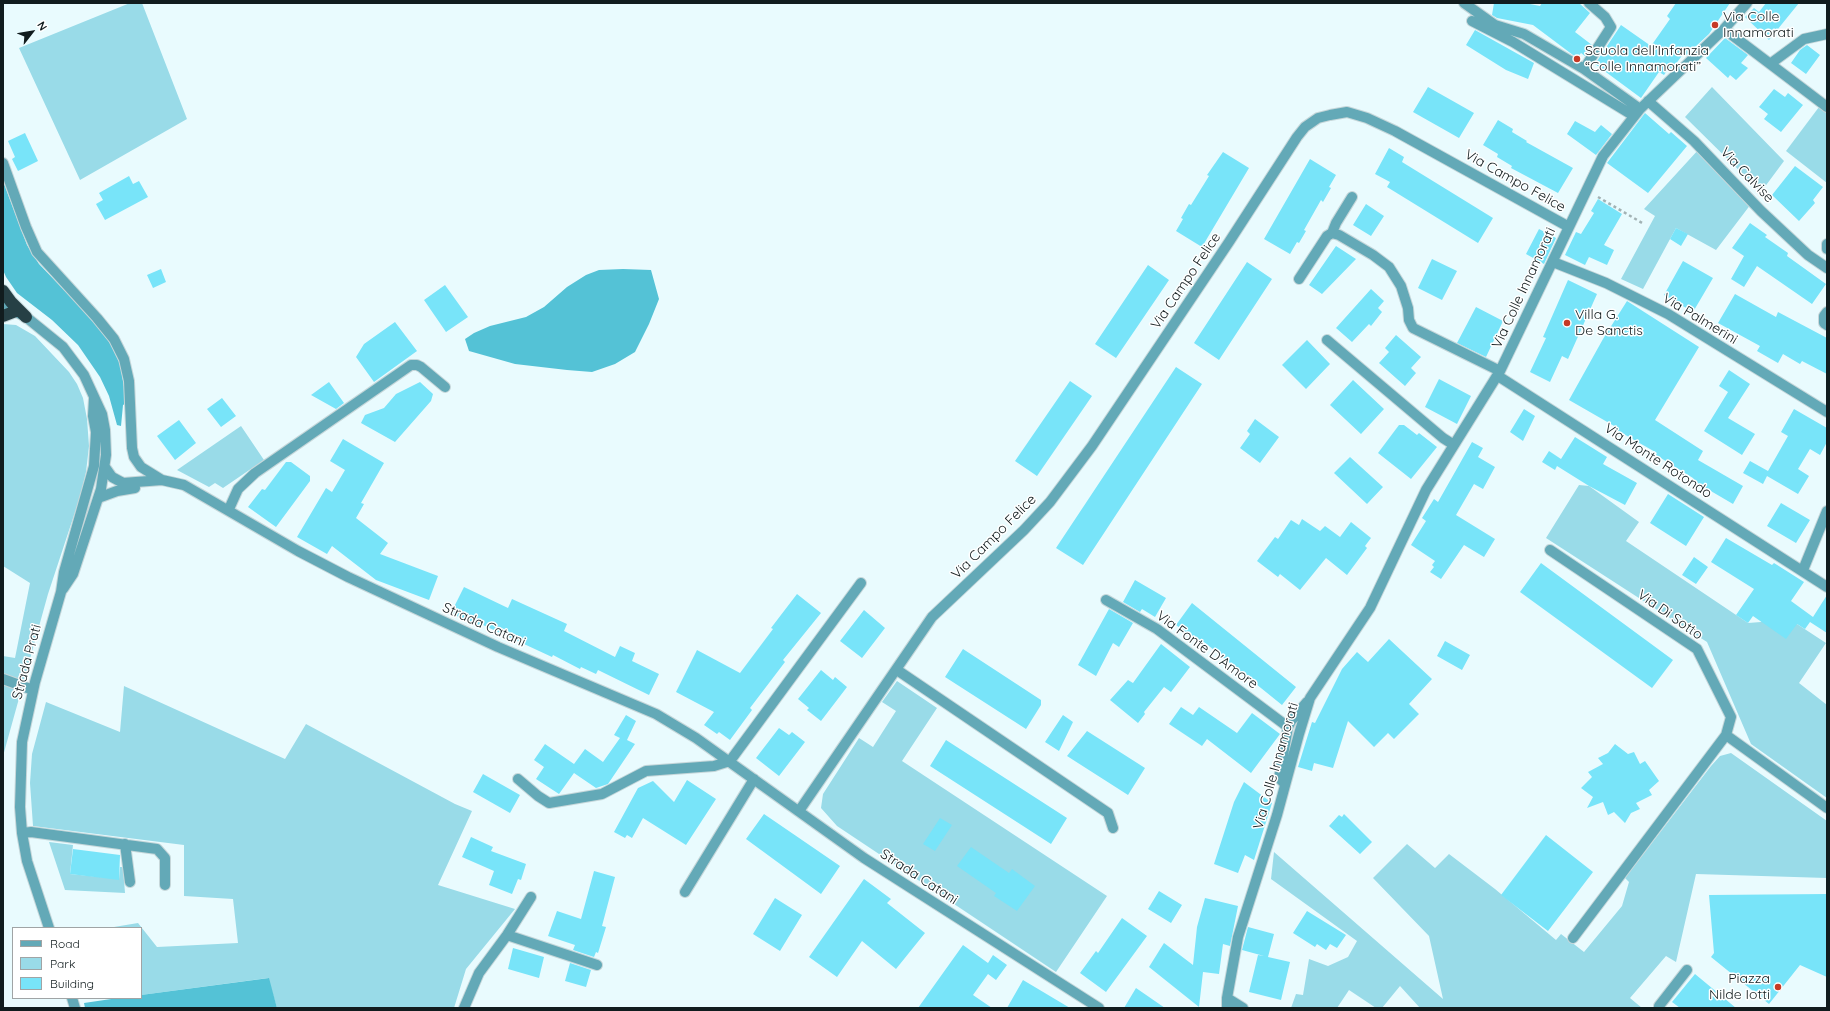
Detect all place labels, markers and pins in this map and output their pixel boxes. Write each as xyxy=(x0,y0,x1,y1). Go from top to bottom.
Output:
place label: Via Colle Innamorati xyxy=(1723,9,1794,42)
marker: Via Colle Innamorati xyxy=(1710,20,1720,30)
place label: Scuola dell’Infanzia “Colle Innamorati” xyxy=(1585,43,1709,76)
marker: Scuola dell’Infanzia “Colle Innamorati” xyxy=(1572,54,1582,64)
place label: Villa G. De Sanctis xyxy=(1575,307,1643,340)
marker: Villa G. De Sanctis xyxy=(1562,318,1572,328)
place label: Piazza Nilde Iotti xyxy=(1709,971,1770,1004)
marker: Piazza Nilde Iotti xyxy=(1773,982,1783,992)

